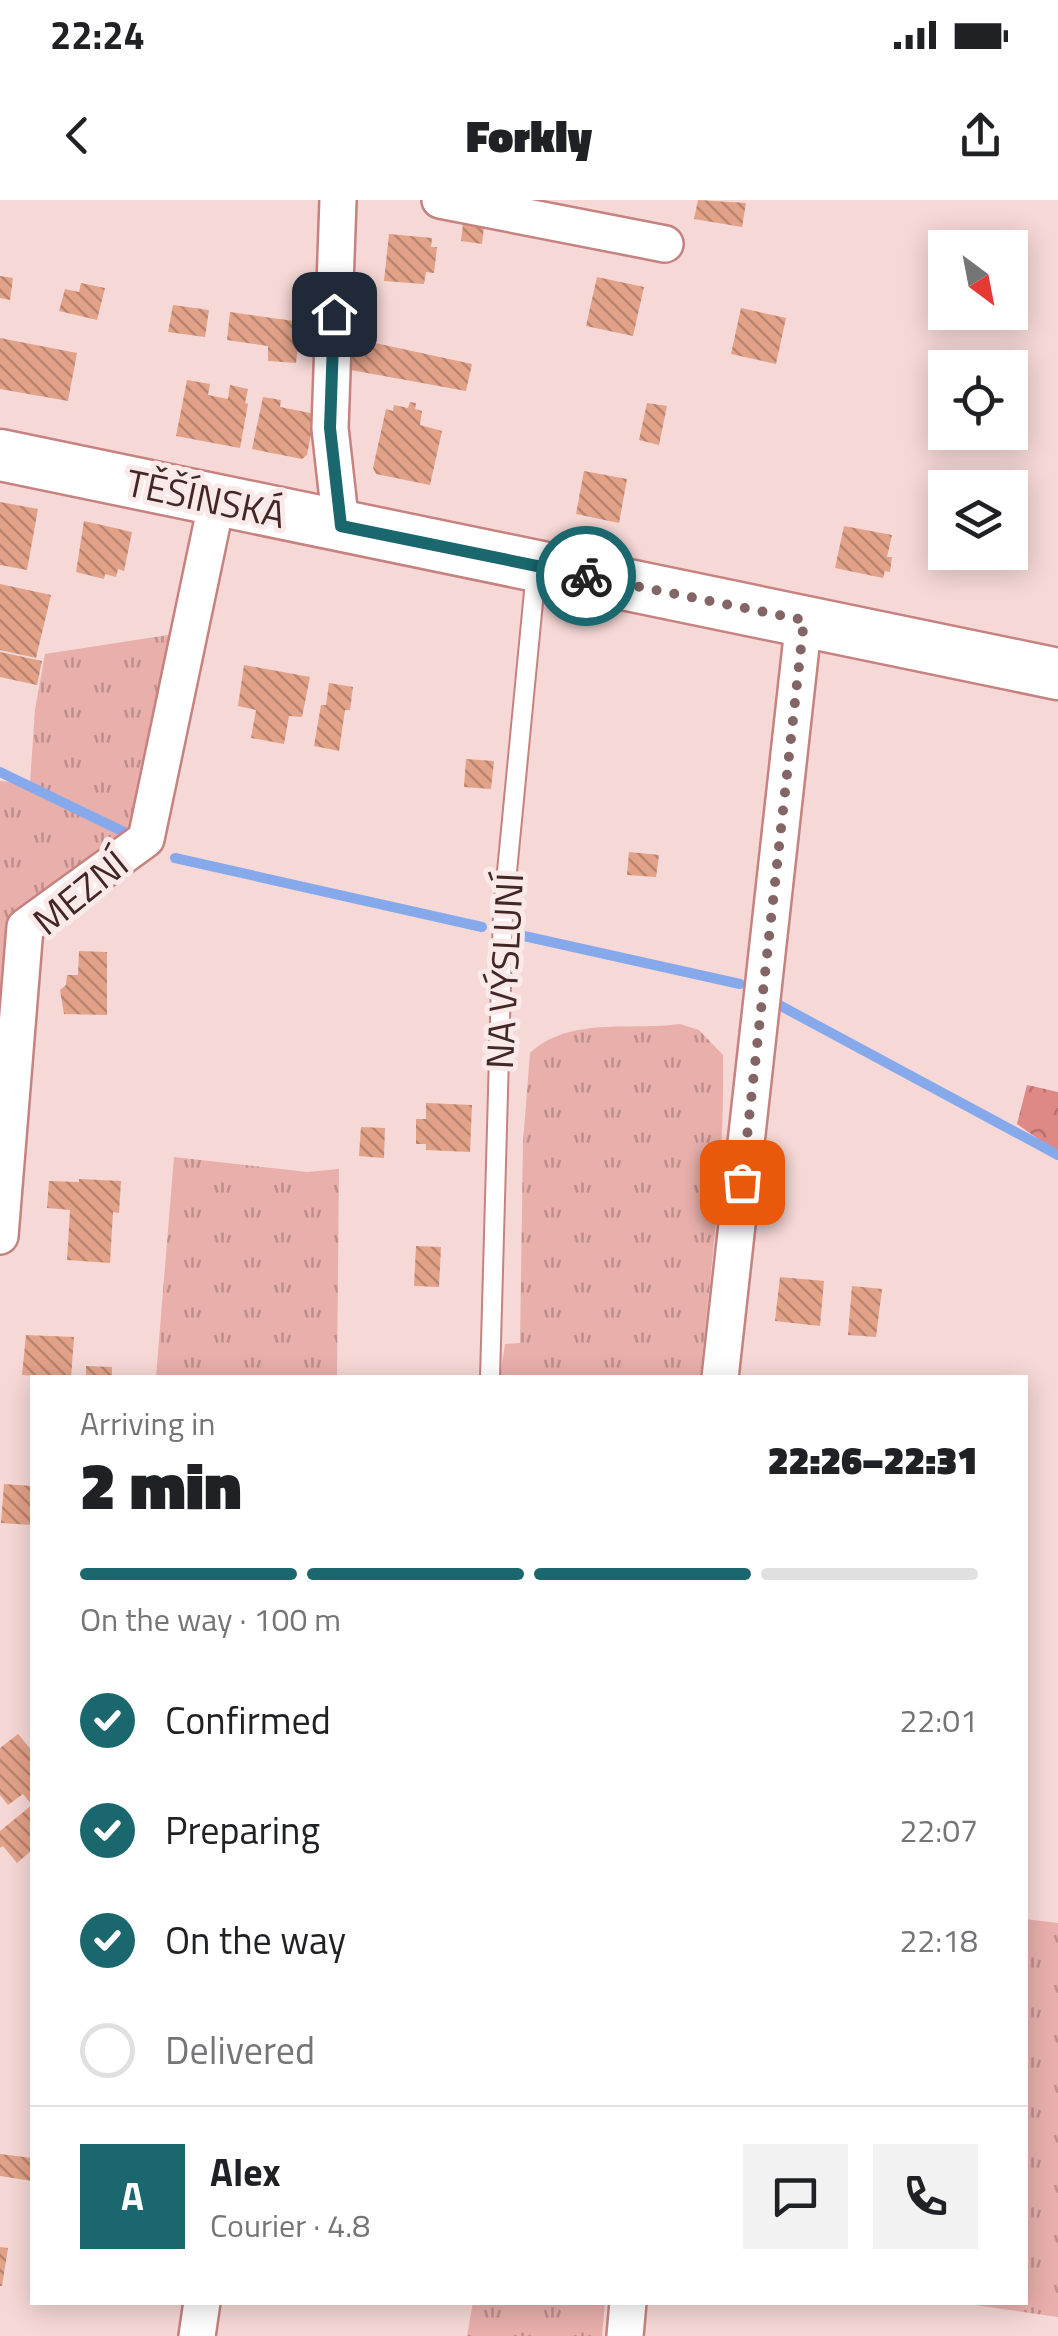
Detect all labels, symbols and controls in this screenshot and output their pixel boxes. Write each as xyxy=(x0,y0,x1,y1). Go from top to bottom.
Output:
text: 22:24 xyxy=(50,6,145,64)
text: Forkly xyxy=(466,101,592,169)
icon: back xyxy=(50,108,105,163)
icon: share xyxy=(953,108,1008,163)
north arrow xyxy=(928,230,1028,330)
map controls xyxy=(928,230,1028,570)
pin xyxy=(292,272,377,357)
icon: home xyxy=(307,287,362,342)
button: locate xyxy=(928,350,1028,450)
street label: TĚŠÍNSKÁ xyxy=(121,453,291,543)
button: layers xyxy=(928,470,1028,570)
courier xyxy=(536,526,636,626)
icon: bike xyxy=(559,549,614,604)
street label: MEZNÍ xyxy=(20,835,141,949)
street label: NA VÝSLUNÍ xyxy=(470,871,538,1071)
pin xyxy=(700,1140,785,1225)
icon: bag xyxy=(715,1155,770,1210)
text: Arriving in xyxy=(80,1399,216,1447)
text: 22:26–22:31 xyxy=(768,1431,978,1489)
text: 2 min xyxy=(80,1435,241,1534)
text: On the way · 100 m xyxy=(80,1595,341,1643)
text: Confirmed xyxy=(165,1691,331,1749)
icon: check xyxy=(80,1693,135,1748)
text: 22:01 xyxy=(899,1696,978,1744)
text: Preparing xyxy=(165,1801,320,1859)
icon: check xyxy=(80,1803,135,1858)
text: 22:07 xyxy=(899,1806,978,1854)
text: On the way xyxy=(165,1911,346,1969)
icon: check xyxy=(80,1913,135,1968)
text: 22:18 xyxy=(899,1916,978,1964)
text: Delivered xyxy=(165,2021,315,2079)
text: Alex xyxy=(210,2143,281,2201)
button: chat xyxy=(743,2144,848,2249)
button: phone xyxy=(873,2144,978,2249)
text: A xyxy=(121,2167,144,2225)
text: Courier · 4.8 xyxy=(210,2201,370,2249)

